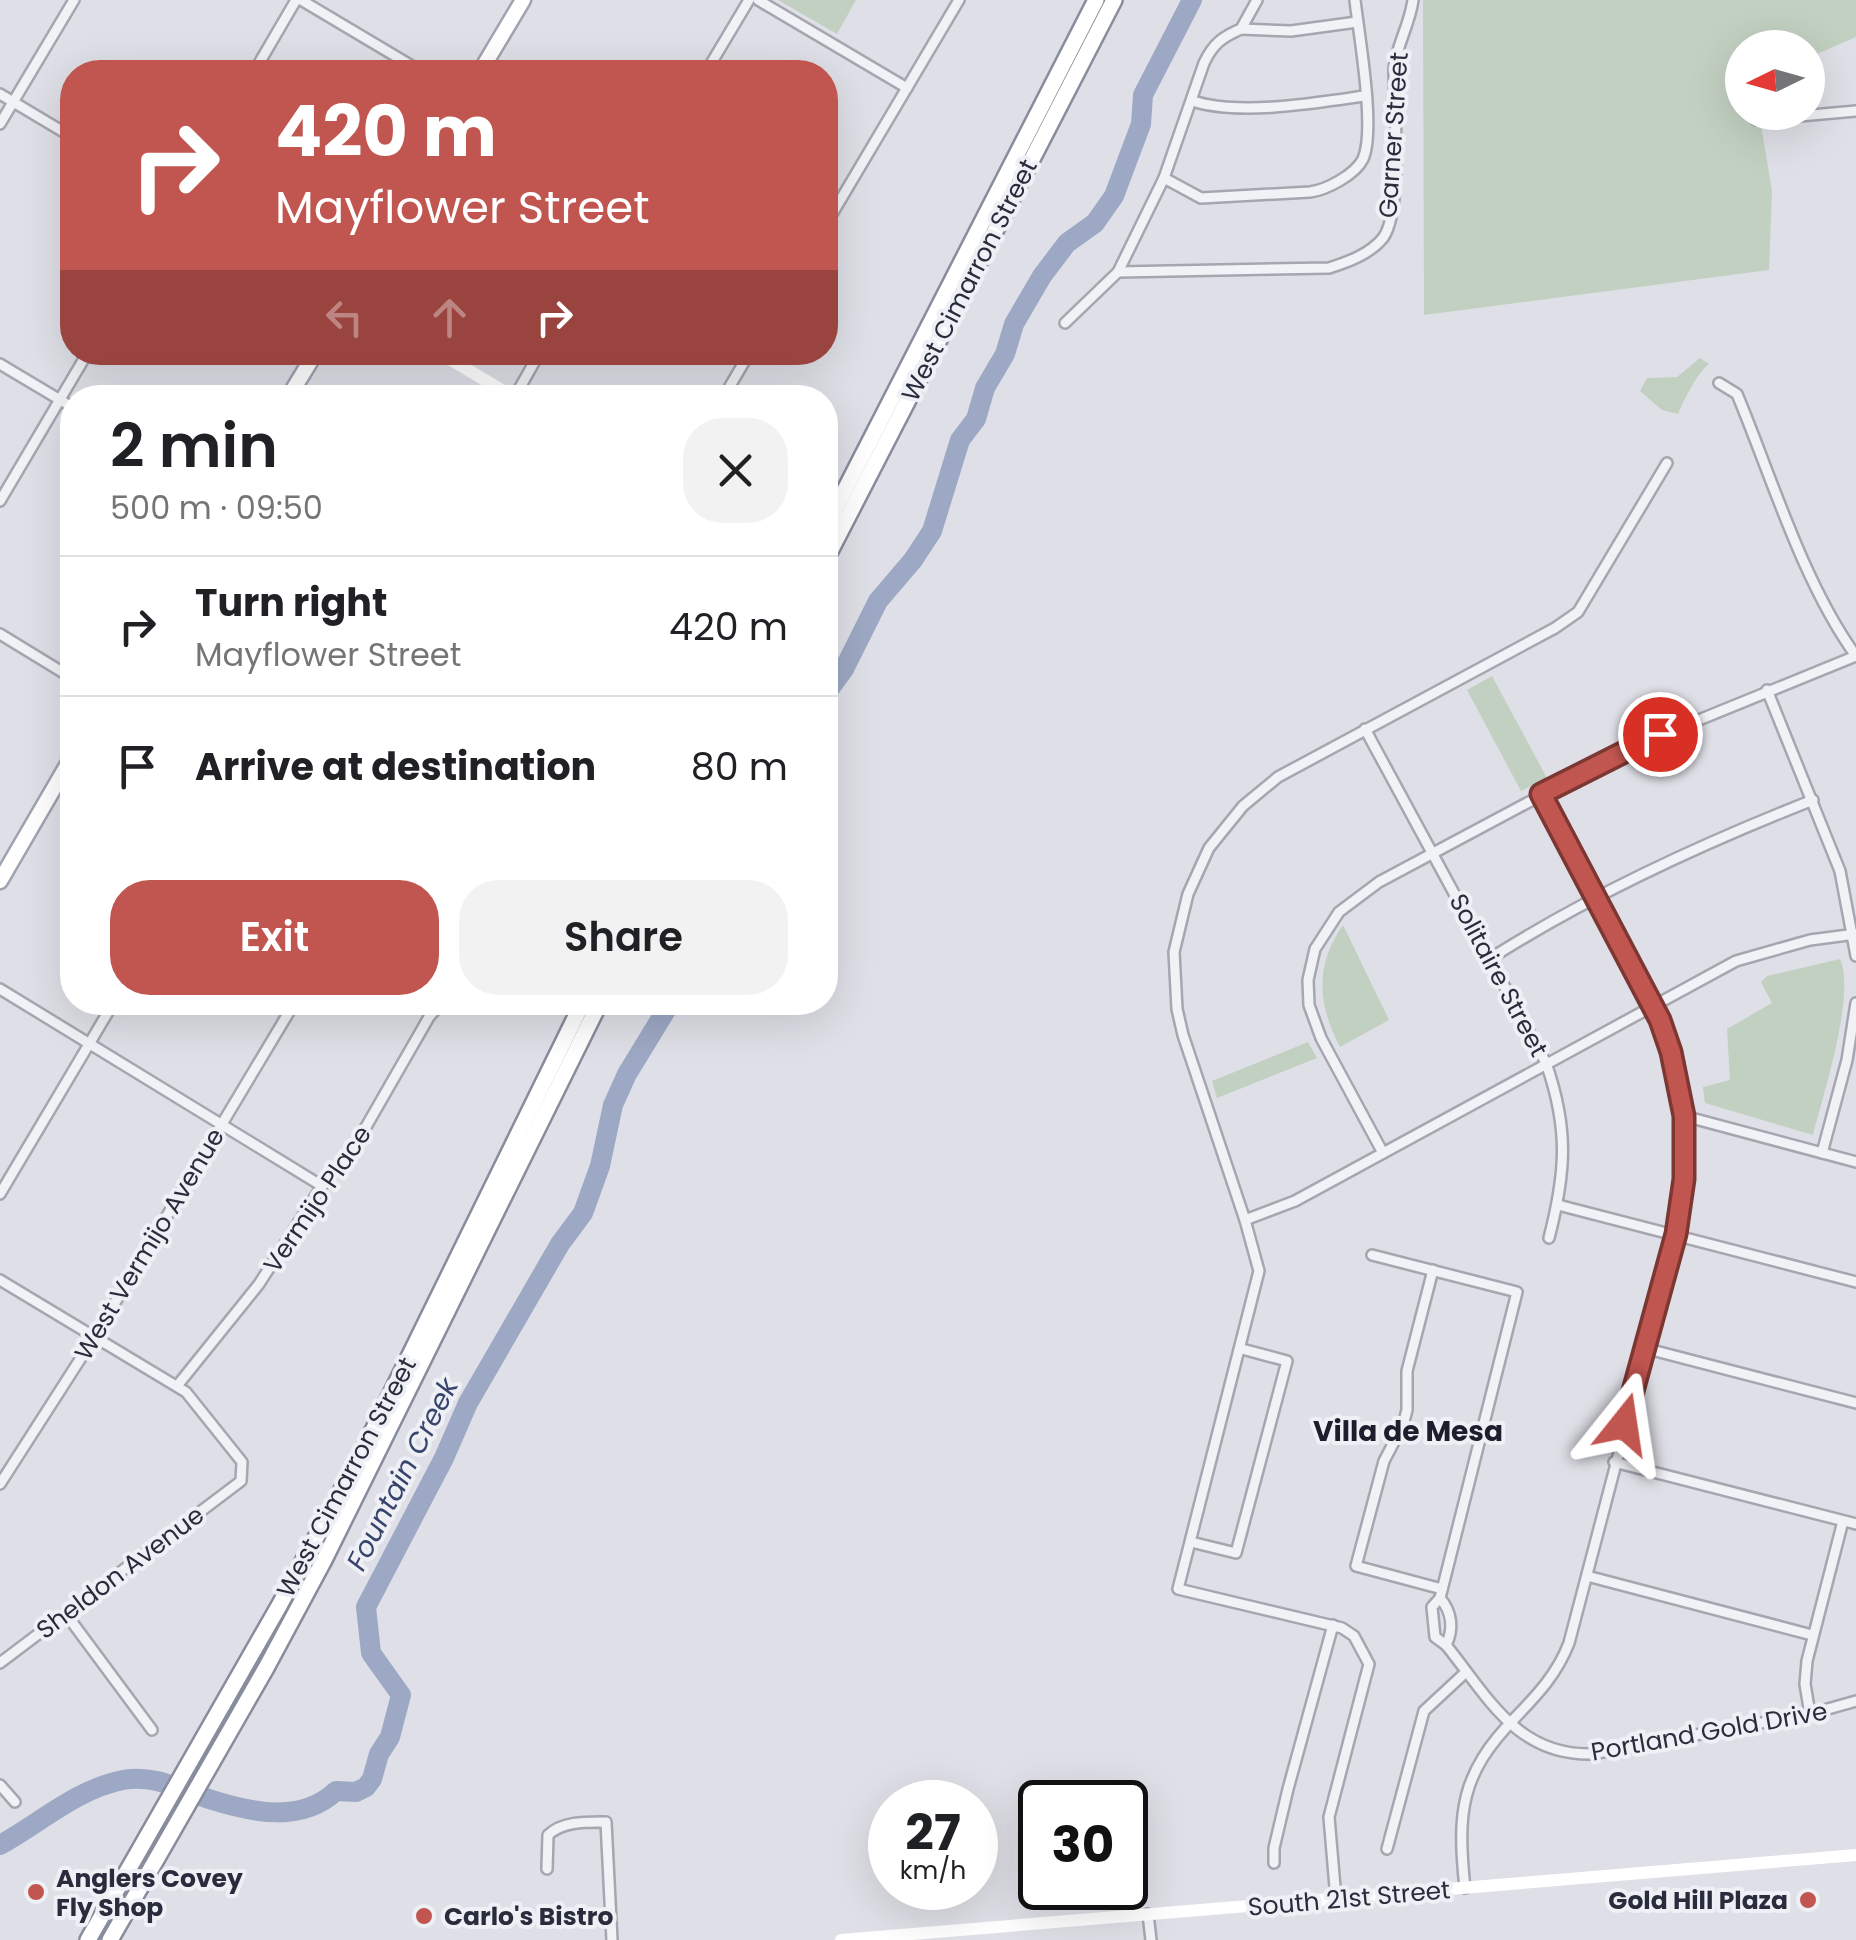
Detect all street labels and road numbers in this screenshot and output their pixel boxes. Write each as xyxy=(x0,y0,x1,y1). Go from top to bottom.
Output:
street label: Garner Street xyxy=(1370,51,1417,219)
street label: West Cimarron Street xyxy=(893,153,1046,407)
street label: Solitaire Street xyxy=(1441,888,1556,1063)
street label: Vermijo Place xyxy=(255,1119,380,1280)
street label: West Vermijo Avenue xyxy=(66,1122,233,1367)
street label: West Cimarron Street xyxy=(268,1351,425,1603)
street label: Sheldon Avenue xyxy=(29,1498,211,1647)
street label: Portland Gold Drive xyxy=(1588,1693,1830,1770)
street label: South 21st Street xyxy=(1246,1872,1452,1925)

